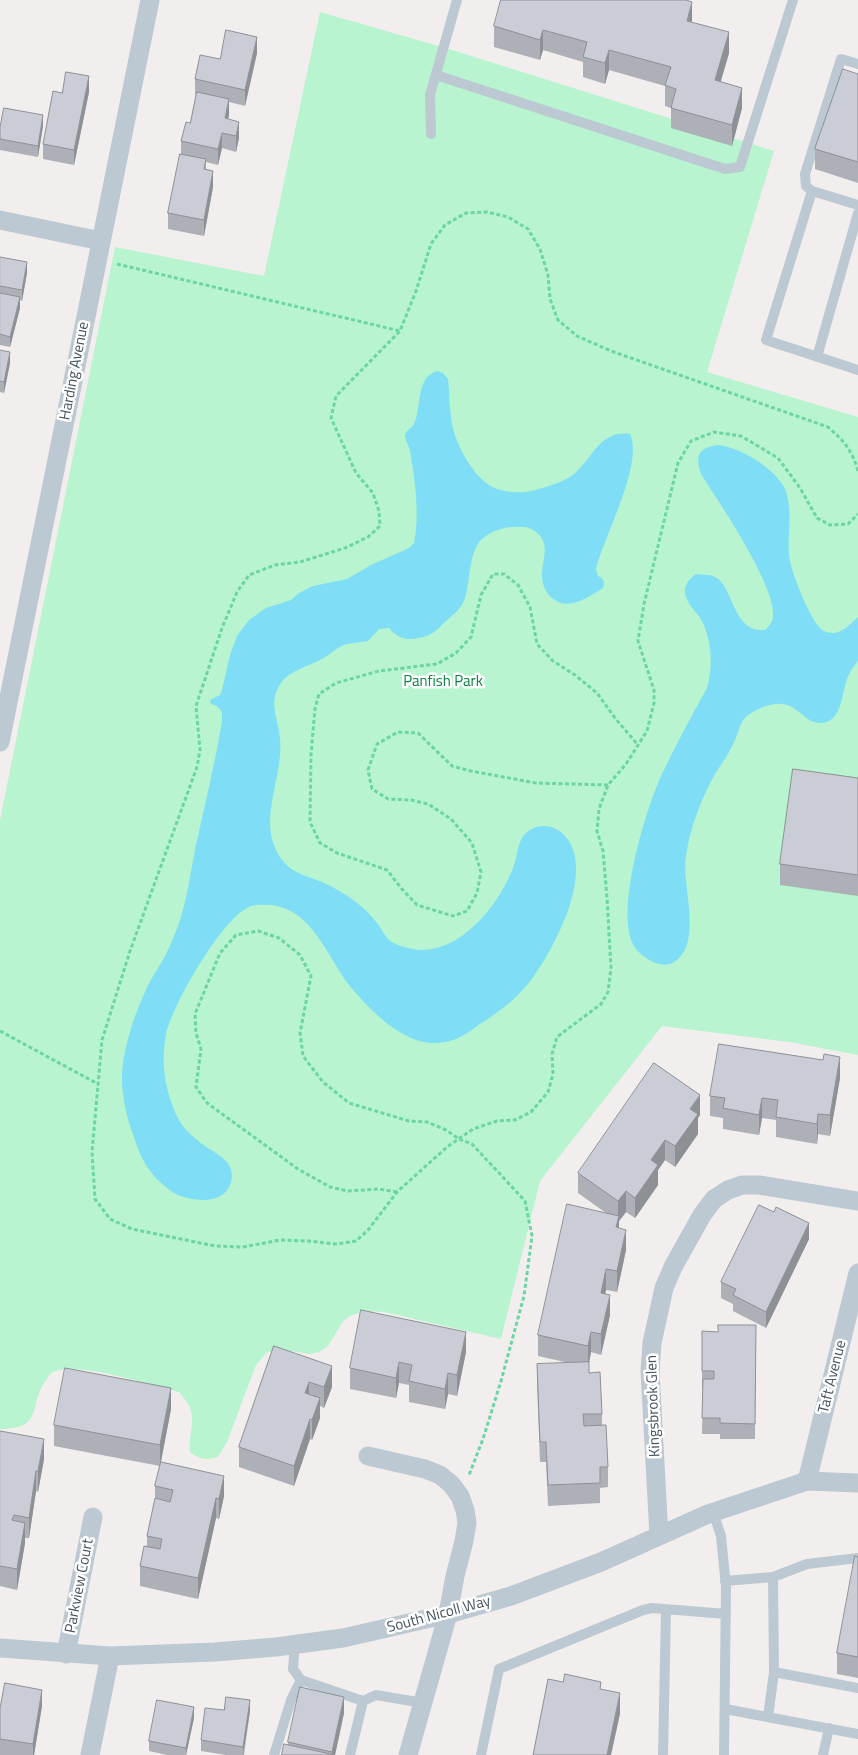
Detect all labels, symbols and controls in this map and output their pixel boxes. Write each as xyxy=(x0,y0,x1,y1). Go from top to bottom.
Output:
street label: Harding Avenue xyxy=(57,320,93,422)
park label: Panfish Park xyxy=(403,673,483,691)
street label: Taft Avenue xyxy=(815,1339,851,1415)
street label: Kingsbrook Glen xyxy=(643,1355,665,1457)
street label: Parkview Court xyxy=(62,1537,98,1635)
street label: South Nicoll Way xyxy=(385,1593,493,1637)

